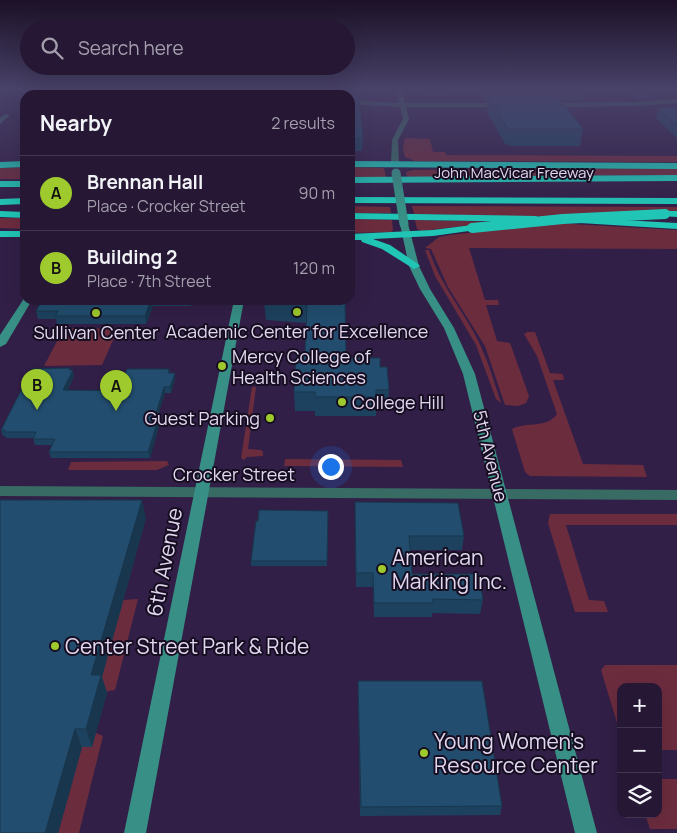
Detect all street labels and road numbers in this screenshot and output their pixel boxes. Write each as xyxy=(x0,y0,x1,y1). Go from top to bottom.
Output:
street label: John MacVicar Freeway xyxy=(434,162,594,183)
street label: 5th Avenue xyxy=(468,408,514,504)
street label: Crocker Street xyxy=(173,462,295,486)
street label: 6th Avenue xyxy=(140,505,188,619)

